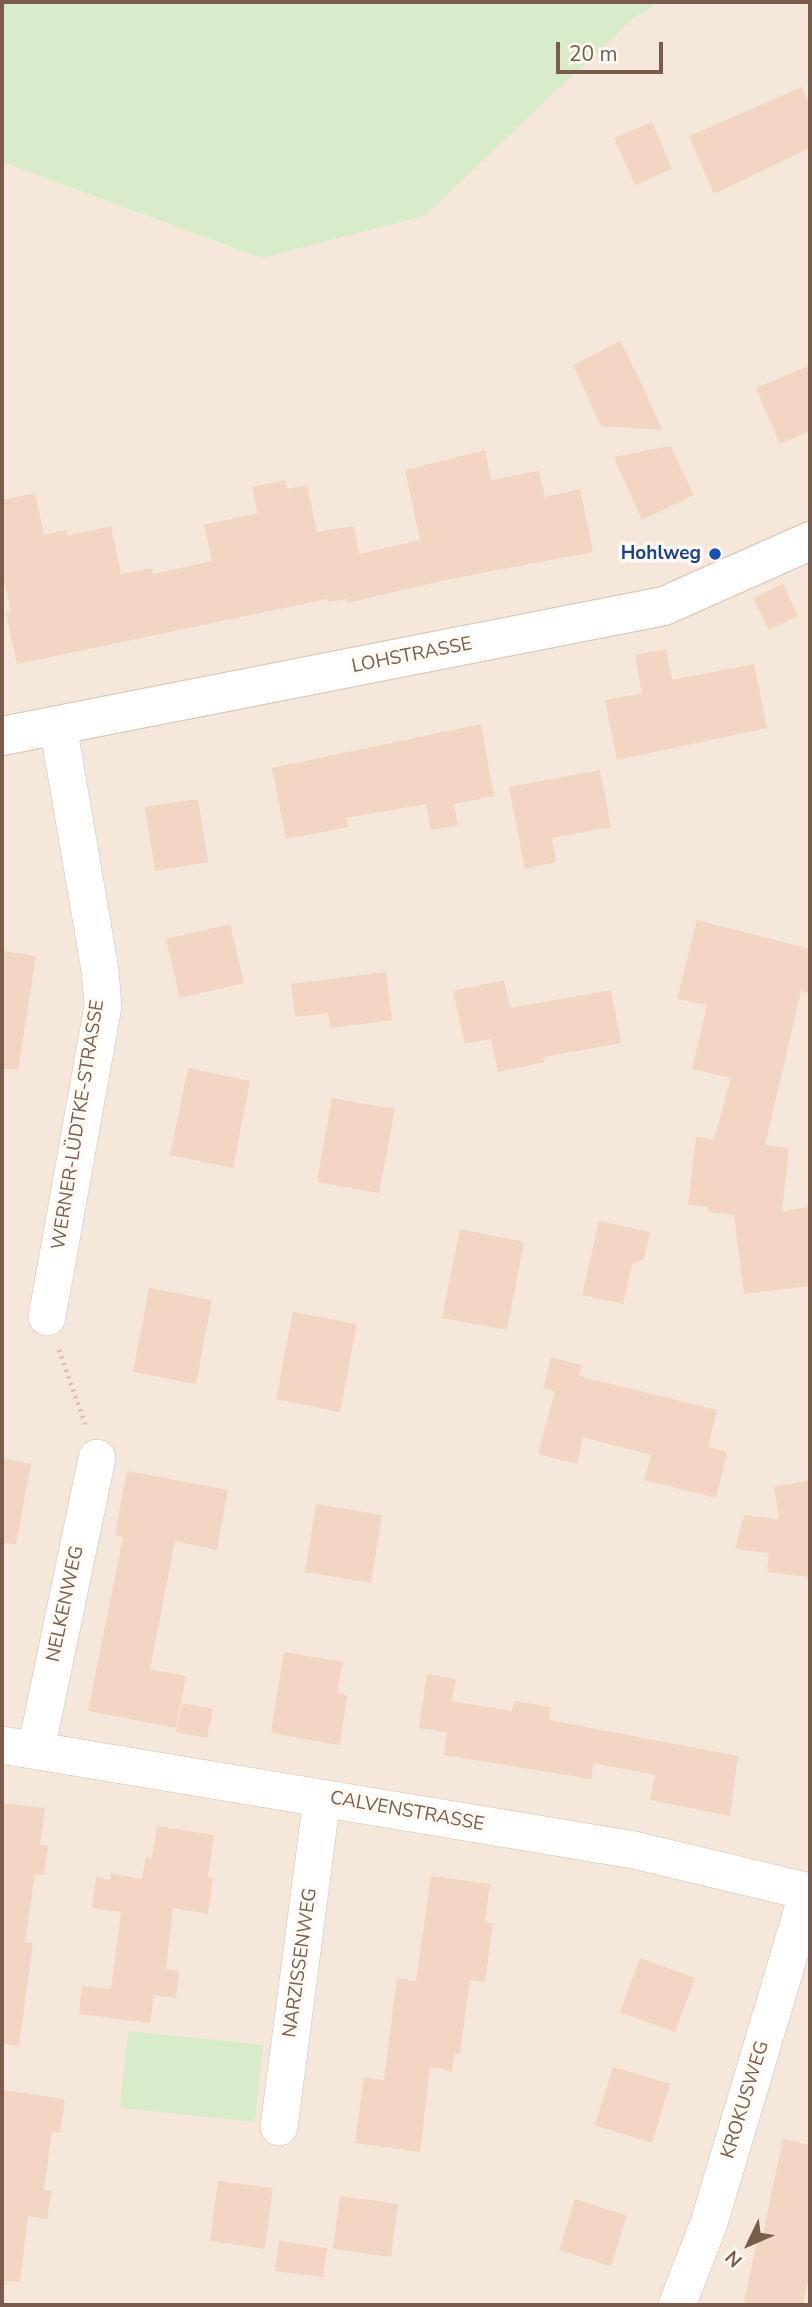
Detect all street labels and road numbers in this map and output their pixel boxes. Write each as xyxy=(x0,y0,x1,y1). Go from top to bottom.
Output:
street label: LOHSTRASSE xyxy=(350,633,474,679)
street label: WERNER-LÜDTKE-STRASSE xyxy=(48,998,110,1252)
street label: NELKENWEG xyxy=(43,1544,89,1664)
street label: CALVENSTRASSE xyxy=(328,1787,486,1837)
street label: NARZISSENWEG xyxy=(279,1887,323,2039)
street label: KROKUSWEG xyxy=(717,2038,775,2162)

